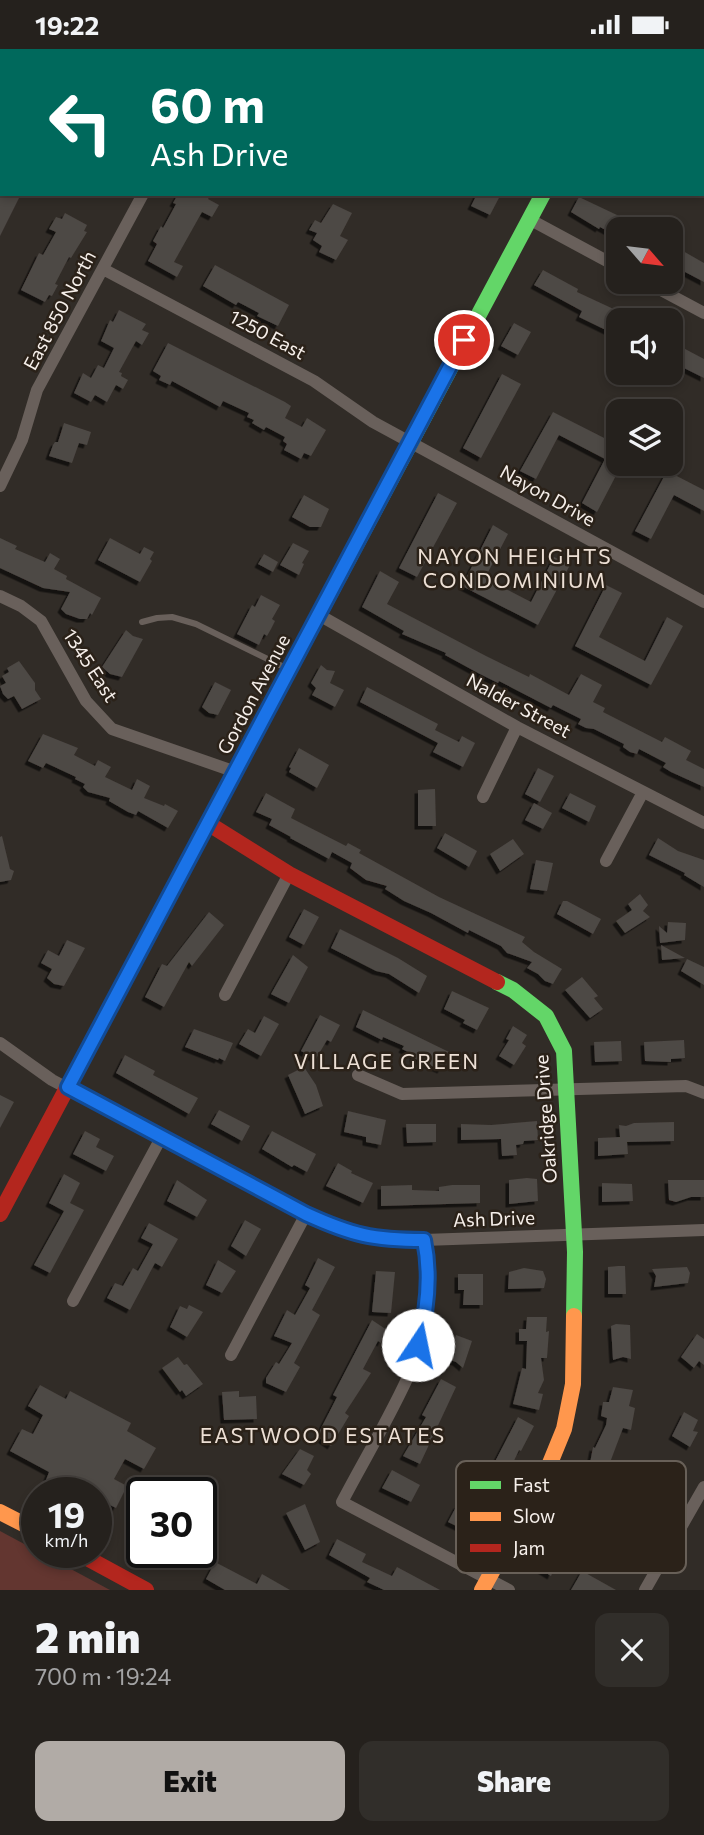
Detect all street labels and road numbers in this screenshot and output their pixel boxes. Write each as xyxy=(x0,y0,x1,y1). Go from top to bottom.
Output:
street label: East 850 North xyxy=(18,246,100,374)
street label: 1250 East xyxy=(226,304,310,364)
street label: Nayon Drive xyxy=(496,459,600,531)
street label: 1345 East xyxy=(59,624,123,706)
street label: Gordon Avenue xyxy=(212,630,294,758)
street label: Nalder Street xyxy=(463,668,575,742)
street label: Oakridge Drive xyxy=(529,1054,561,1184)
street label: Ash Drive xyxy=(453,1205,535,1231)

